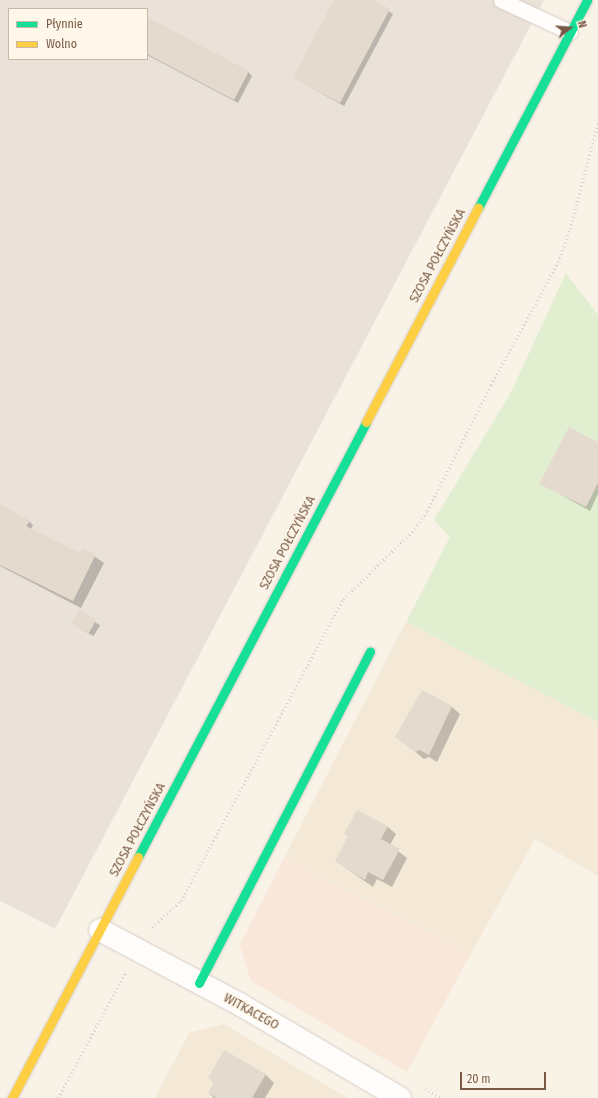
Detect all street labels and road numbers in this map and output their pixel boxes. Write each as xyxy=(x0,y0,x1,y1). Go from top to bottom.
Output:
street label: SZOSA POŁCZYŃSKA xyxy=(407,206,469,306)
street label: SZOSA POŁCZYŃSKA xyxy=(257,493,319,593)
street label: SZOSA POŁCZYŃSKA xyxy=(107,780,169,880)
street label: WITKACEGO xyxy=(221,990,281,1034)

